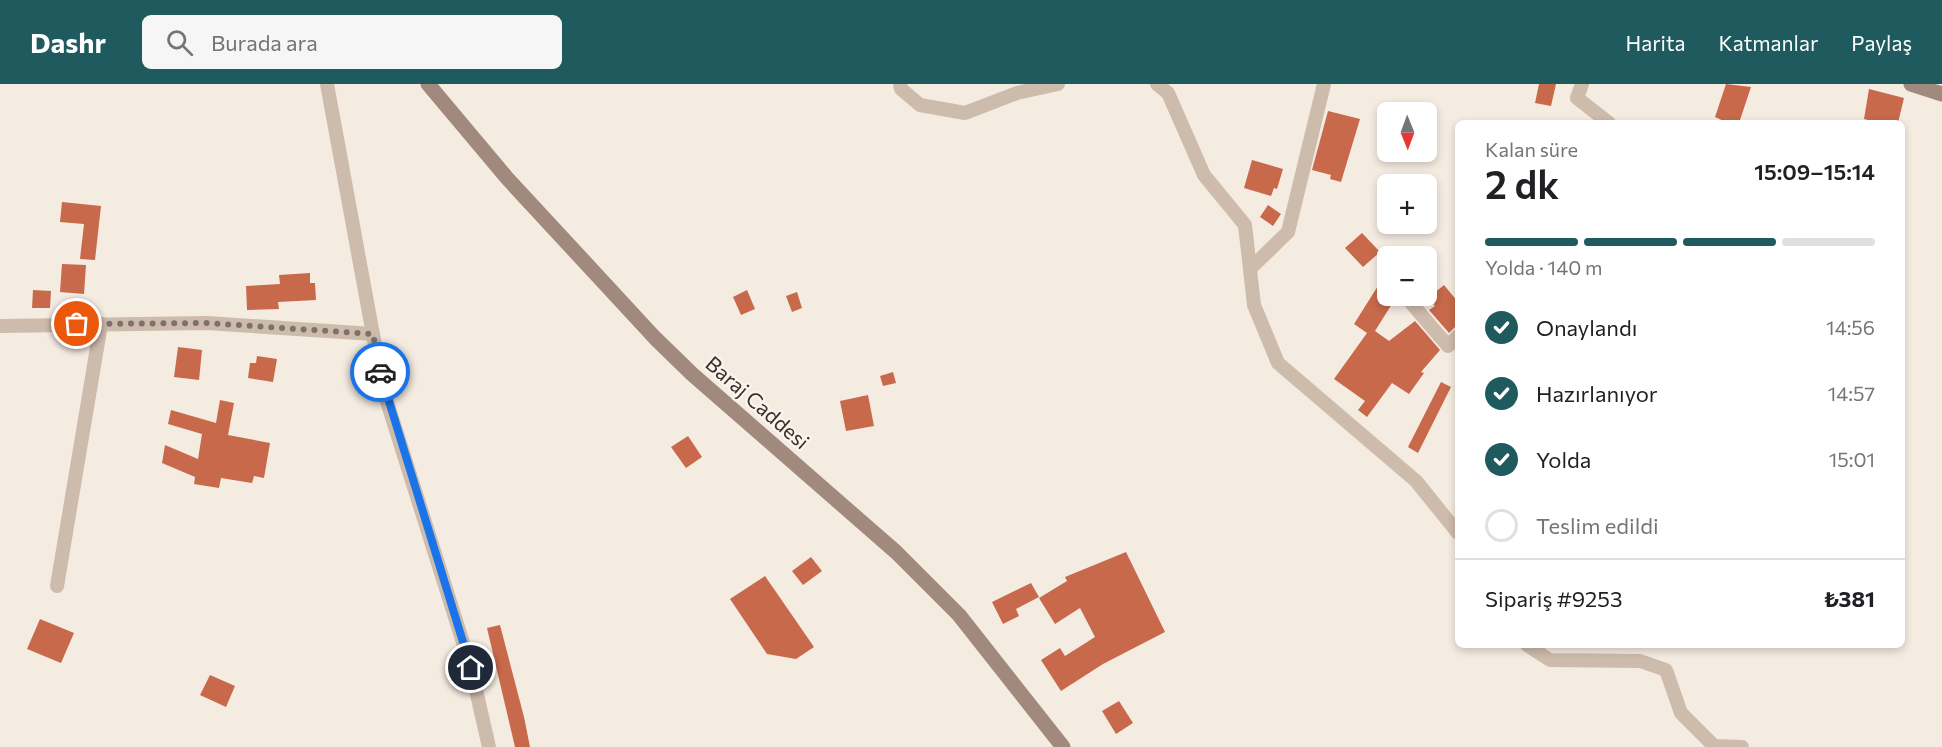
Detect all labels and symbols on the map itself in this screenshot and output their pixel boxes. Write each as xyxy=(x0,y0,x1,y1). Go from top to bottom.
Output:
north arrow xyxy=(1377,102,1437,162)
pin xyxy=(51,298,102,349)
courier xyxy=(350,342,410,402)
street label: Baraj Caddesi xyxy=(701,350,815,454)
pin xyxy=(445,642,496,693)

